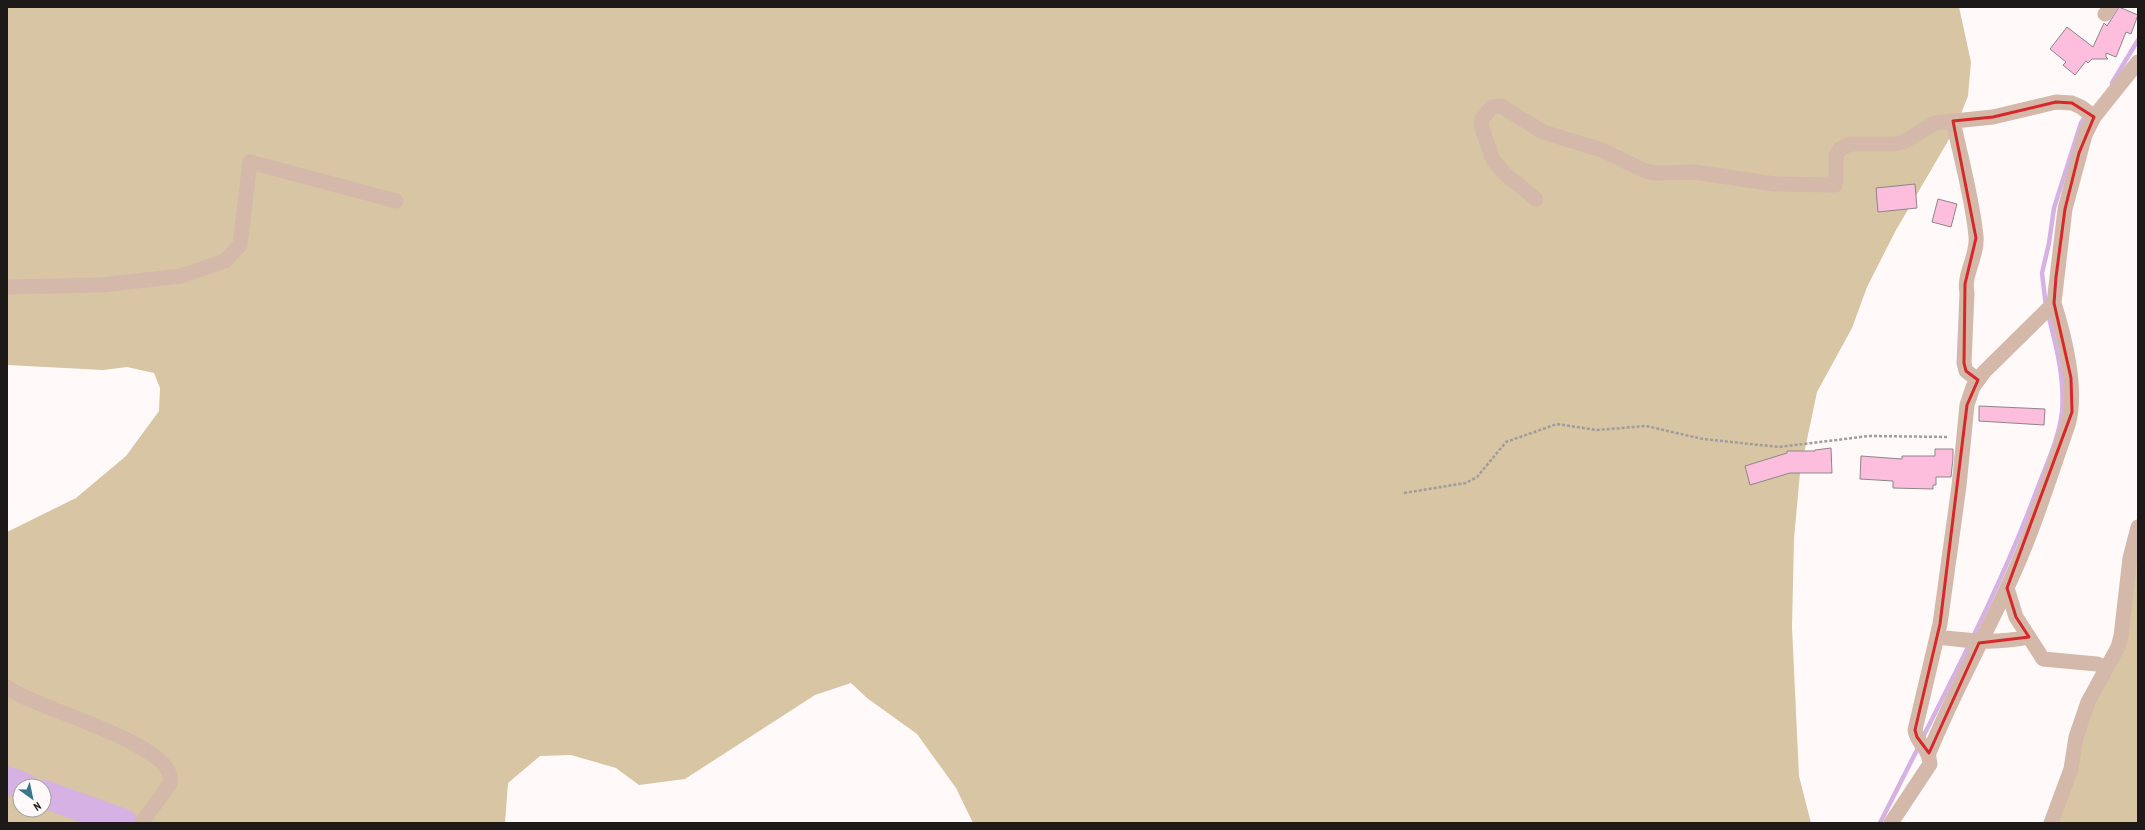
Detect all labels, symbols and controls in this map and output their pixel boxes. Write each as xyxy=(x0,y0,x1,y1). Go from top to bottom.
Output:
north arrow xyxy=(12,778,52,818)
text: N xyxy=(31,799,44,814)

